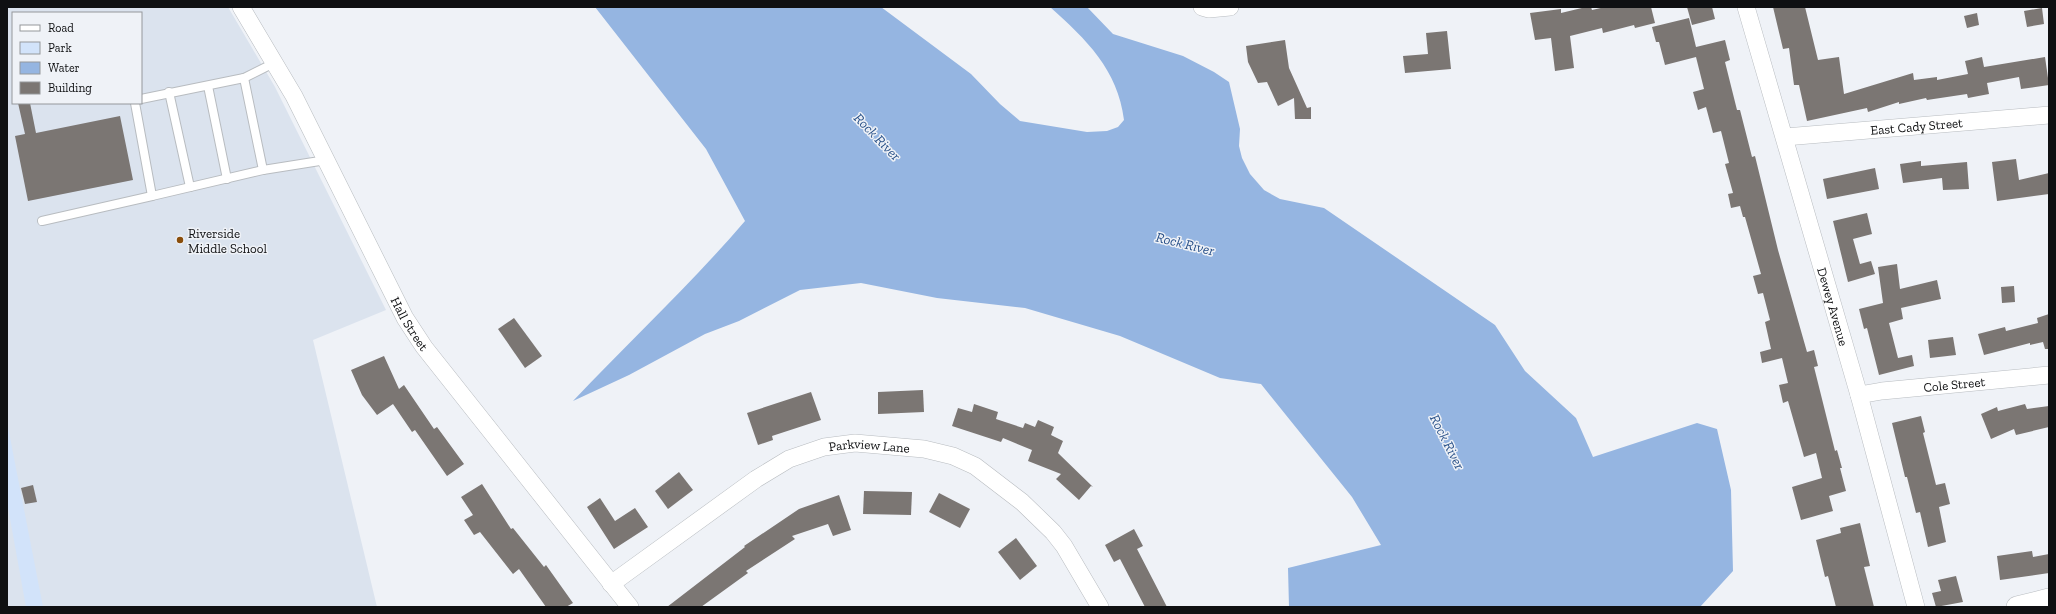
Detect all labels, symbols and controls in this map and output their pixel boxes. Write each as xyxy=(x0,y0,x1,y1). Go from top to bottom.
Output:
legend xyxy=(12,12,142,104)
text: Road xyxy=(48,21,74,35)
text: Park xyxy=(48,41,73,55)
text: Water xyxy=(48,61,80,75)
text: Building xyxy=(48,81,92,95)
water label: Rock River xyxy=(850,110,904,164)
street label: East Cady Street xyxy=(1870,115,1964,137)
place label: Riverside Middle School xyxy=(188,226,267,256)
water label: Rock River xyxy=(1154,229,1216,260)
marker: Riverside Middle School xyxy=(175,235,185,245)
street label: Dewey Avenue xyxy=(1815,266,1852,348)
street label: Hall Street xyxy=(388,294,432,354)
street label: Cole Street xyxy=(1923,374,1986,394)
water label: Rock River xyxy=(1426,412,1468,473)
street label: Parkview Lane xyxy=(828,435,910,455)

